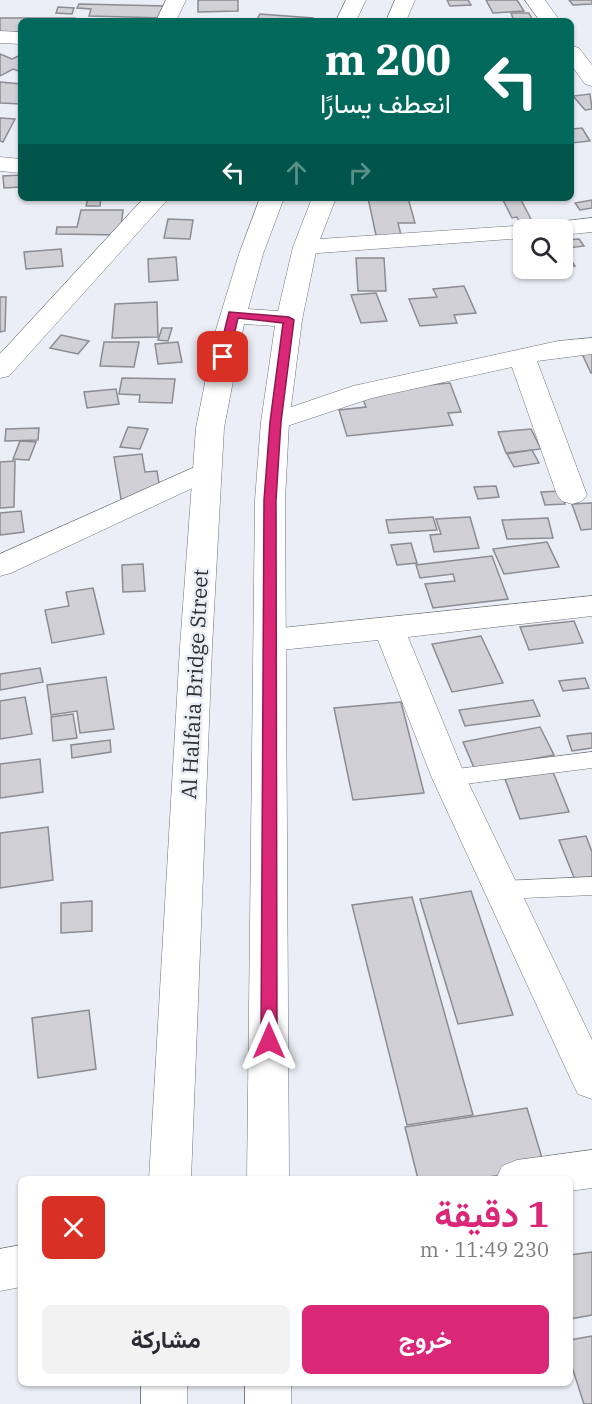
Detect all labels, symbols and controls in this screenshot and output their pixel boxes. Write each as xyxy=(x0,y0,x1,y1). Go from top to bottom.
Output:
text: 200 m xyxy=(325,32,451,87)
icon: left xyxy=(472,42,550,120)
text: انعطف يسارًا xyxy=(320,85,451,120)
icon: left xyxy=(217,156,250,189)
icon: ahead xyxy=(280,156,313,189)
icon: right xyxy=(343,156,376,189)
map controls xyxy=(513,219,573,279)
button: search xyxy=(513,219,573,279)
pin xyxy=(197,331,248,382)
icon: arrive xyxy=(206,340,239,373)
street label: Al Halfaia Bridge Street xyxy=(174,568,214,800)
position arrow xyxy=(237,1009,301,1073)
text: 1 دقيقة xyxy=(434,1190,549,1237)
button: close xyxy=(42,1196,105,1259)
text: 230 m · 11:49 xyxy=(420,1236,549,1263)
button: مشاركة xyxy=(42,1305,290,1374)
button: خروج xyxy=(302,1305,549,1374)

